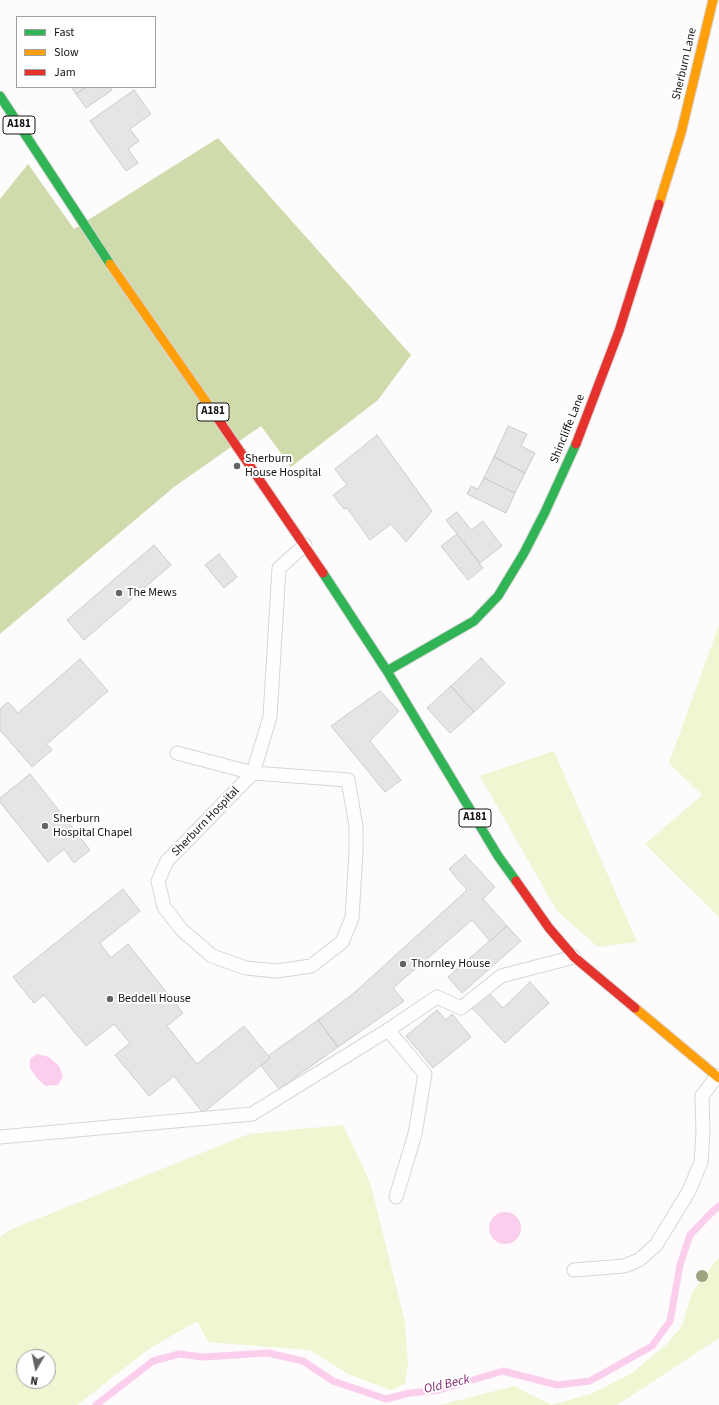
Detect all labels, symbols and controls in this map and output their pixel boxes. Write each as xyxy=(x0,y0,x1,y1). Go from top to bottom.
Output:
legend xyxy=(16,16,156,88)
text: Fast xyxy=(54,24,74,41)
street label: Sherburn Lane xyxy=(670,26,700,102)
text: Slow xyxy=(54,44,79,61)
text: Jam xyxy=(54,64,76,81)
road number: A181 xyxy=(3,116,35,134)
street label: Shincliffe Lane xyxy=(548,392,588,466)
road number: A181 xyxy=(197,403,229,421)
place label: Sherburn House Hospital xyxy=(245,452,321,480)
marker: Sherburn House Hospital xyxy=(232,461,242,471)
place label: The Mews xyxy=(127,586,177,600)
marker: The Mews xyxy=(114,588,124,598)
street label: Sherburn Hospital xyxy=(169,784,243,860)
road number: A181 xyxy=(459,809,491,827)
place label: Sherburn Hospital Chapel xyxy=(53,812,132,840)
marker: Sherburn Hospital Chapel xyxy=(40,821,50,831)
place label: Thornley House xyxy=(411,957,490,971)
marker: Thornley House xyxy=(398,959,408,969)
place label: Beddell House xyxy=(118,992,191,1006)
marker: Beddell House xyxy=(105,994,115,1004)
north arrow xyxy=(16,1349,56,1389)
text: N xyxy=(29,1372,39,1388)
water label: Old Beck xyxy=(423,1372,471,1398)

